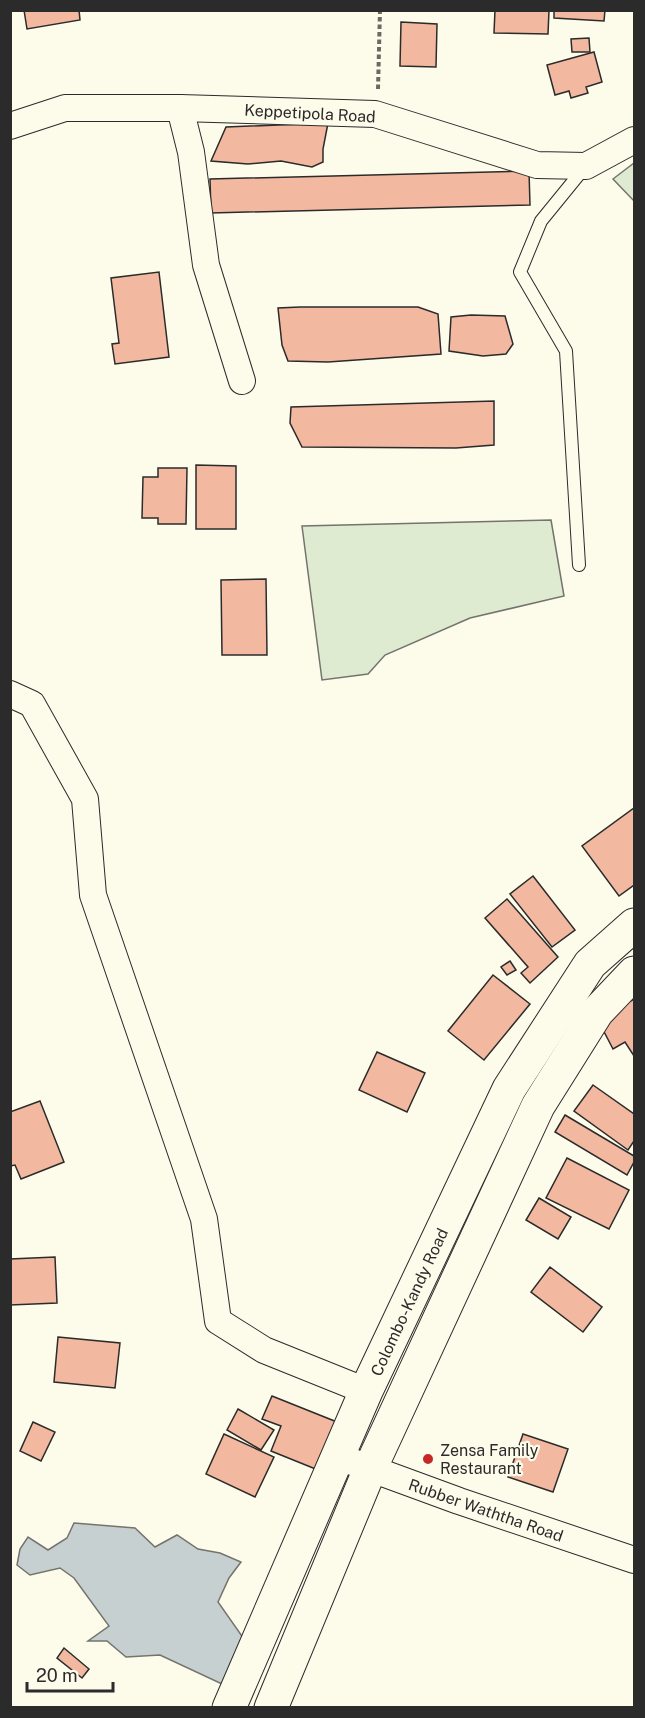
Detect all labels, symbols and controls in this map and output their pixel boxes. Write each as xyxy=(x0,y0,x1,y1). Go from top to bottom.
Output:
street label: Keppetipola Road xyxy=(244,101,376,126)
street label: Colombo-Kandy Road xyxy=(367,1225,452,1379)
place label: Zensa Family Restaurant xyxy=(440,1441,539,1478)
marker: Zensa Family Restaurant xyxy=(421,1452,435,1466)
street label: Rubber Waththa Road xyxy=(406,1475,566,1546)
scale bar xyxy=(27,1655,112,1693)
text: 20 m xyxy=(36,1665,78,1686)

